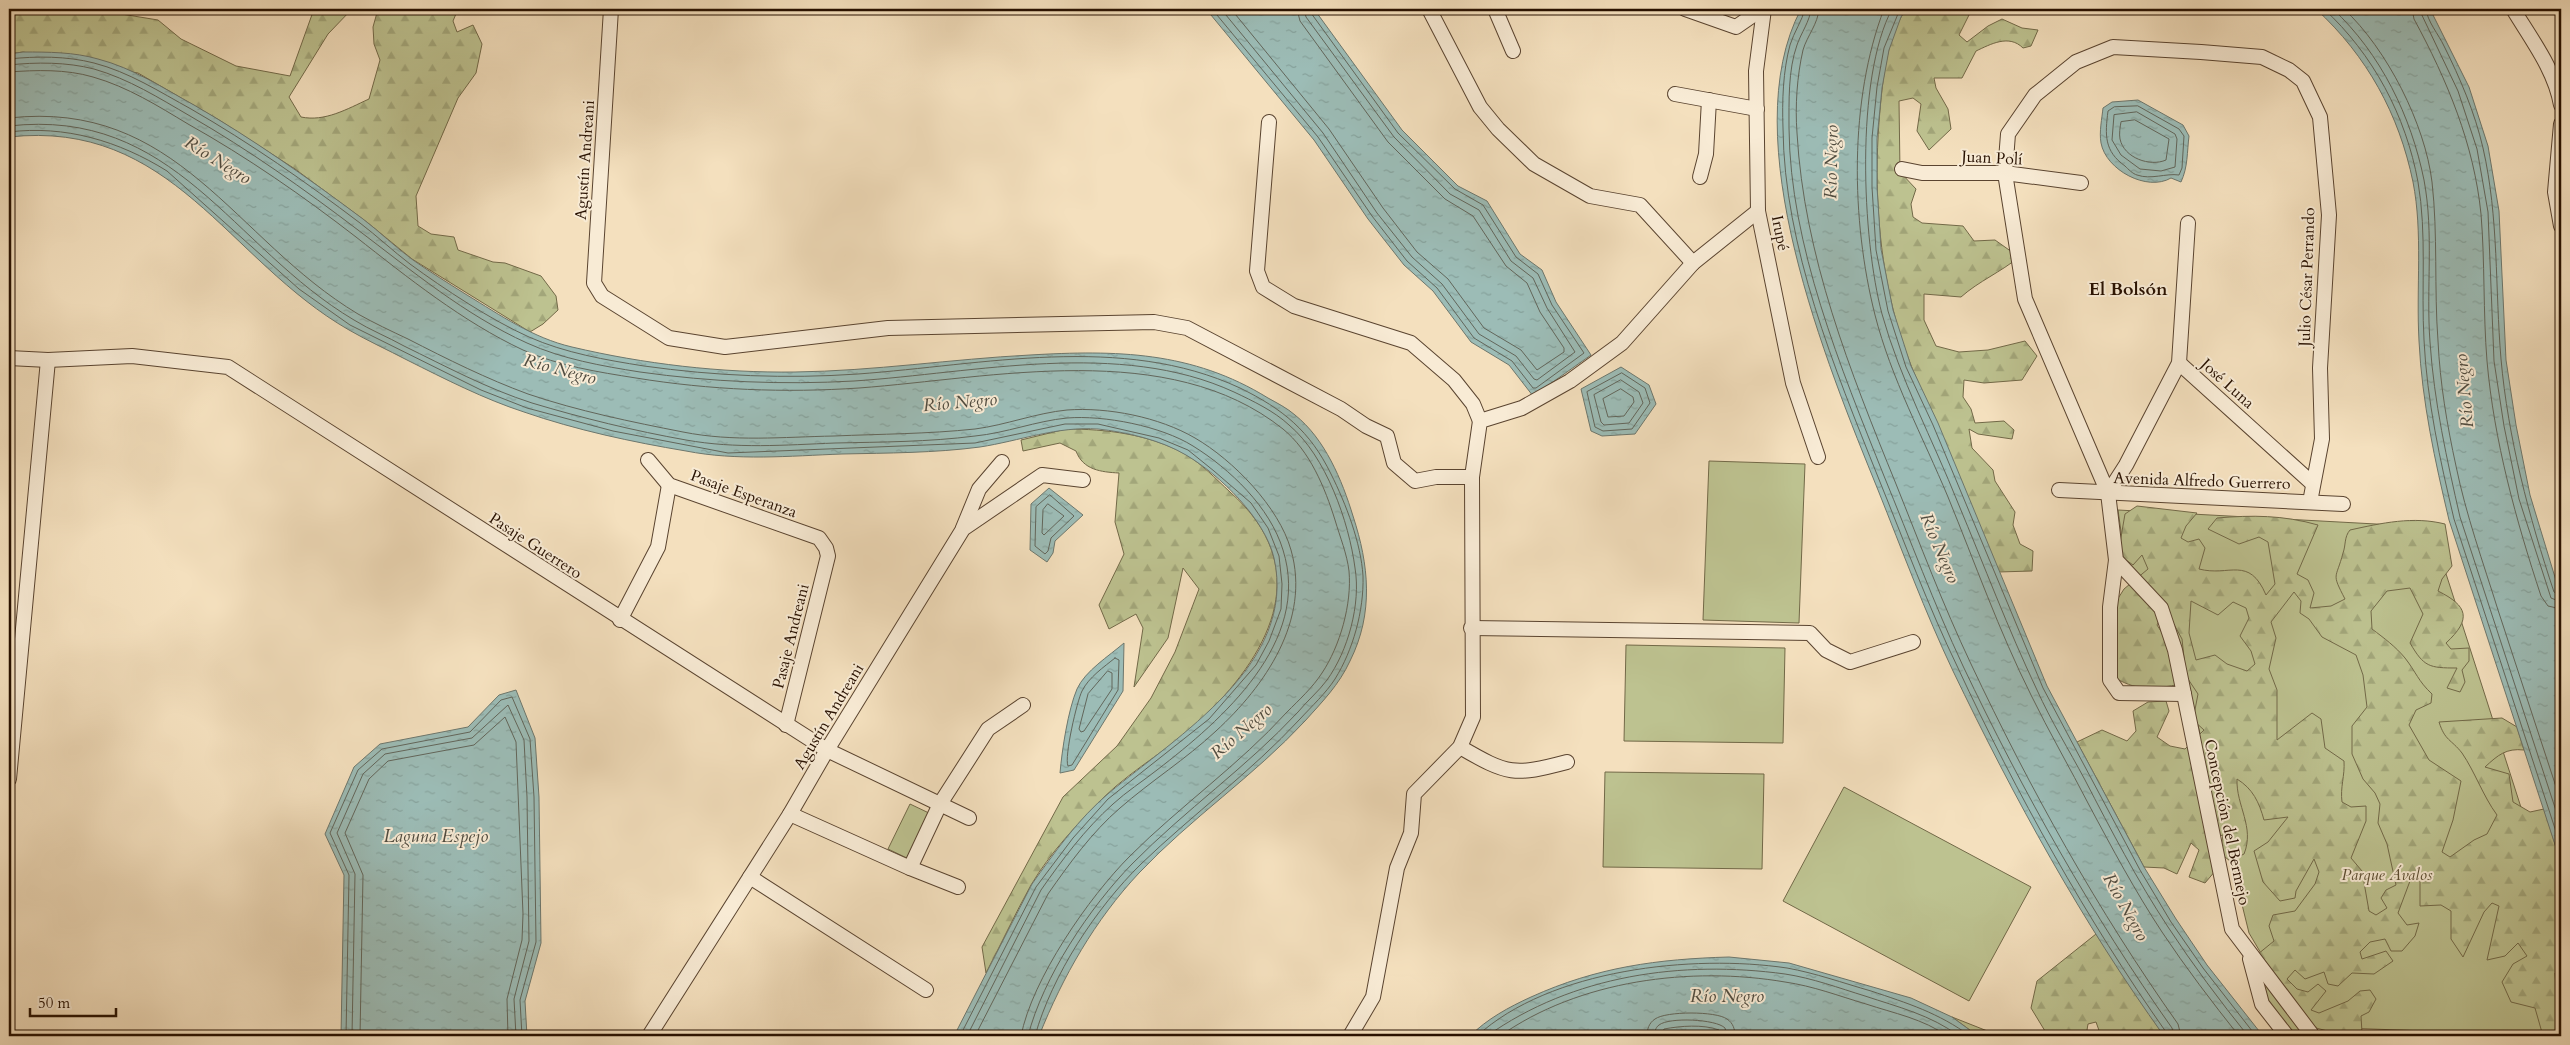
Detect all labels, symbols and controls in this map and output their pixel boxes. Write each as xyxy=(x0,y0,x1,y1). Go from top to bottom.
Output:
street label: Agustín Andreani xyxy=(570,99,600,221)
water label: Río Negro xyxy=(1818,125,1845,199)
water label: Río Negro xyxy=(180,130,256,191)
street label: Juan Polí xyxy=(1959,145,2024,171)
street label: Julio César Perrando xyxy=(2294,207,2320,349)
street label: Irupé xyxy=(1766,213,1794,253)
district label: El Bolsón xyxy=(2088,277,2168,302)
water label: Río Negro xyxy=(521,348,599,391)
street label: José Luna xyxy=(2194,352,2259,414)
water label: Río Negro xyxy=(2449,353,2480,429)
water label: Río Negro xyxy=(922,387,998,418)
street label: Pasaje Esperanza xyxy=(687,465,800,523)
street label: Avenida Alfredo Guerrero xyxy=(2113,467,2291,495)
street label: Pasaje Guerrero xyxy=(485,508,587,584)
water label: Río Negro xyxy=(1914,509,1966,587)
street label: Pasaje Andreani xyxy=(767,581,815,691)
street label: Agustín Andreani xyxy=(789,659,869,774)
water label: Río Negro xyxy=(1205,698,1278,765)
street label: Concepción del Bermejo xyxy=(2199,737,2255,907)
water label: Laguna Espejo xyxy=(384,824,488,849)
park label: Parque Ávalos xyxy=(2341,864,2433,886)
water label: Río Negro xyxy=(2097,869,2154,946)
water label: Río Negro xyxy=(1690,984,1764,1009)
scale bar xyxy=(30,985,116,1017)
text: 50 m xyxy=(38,993,70,1013)

